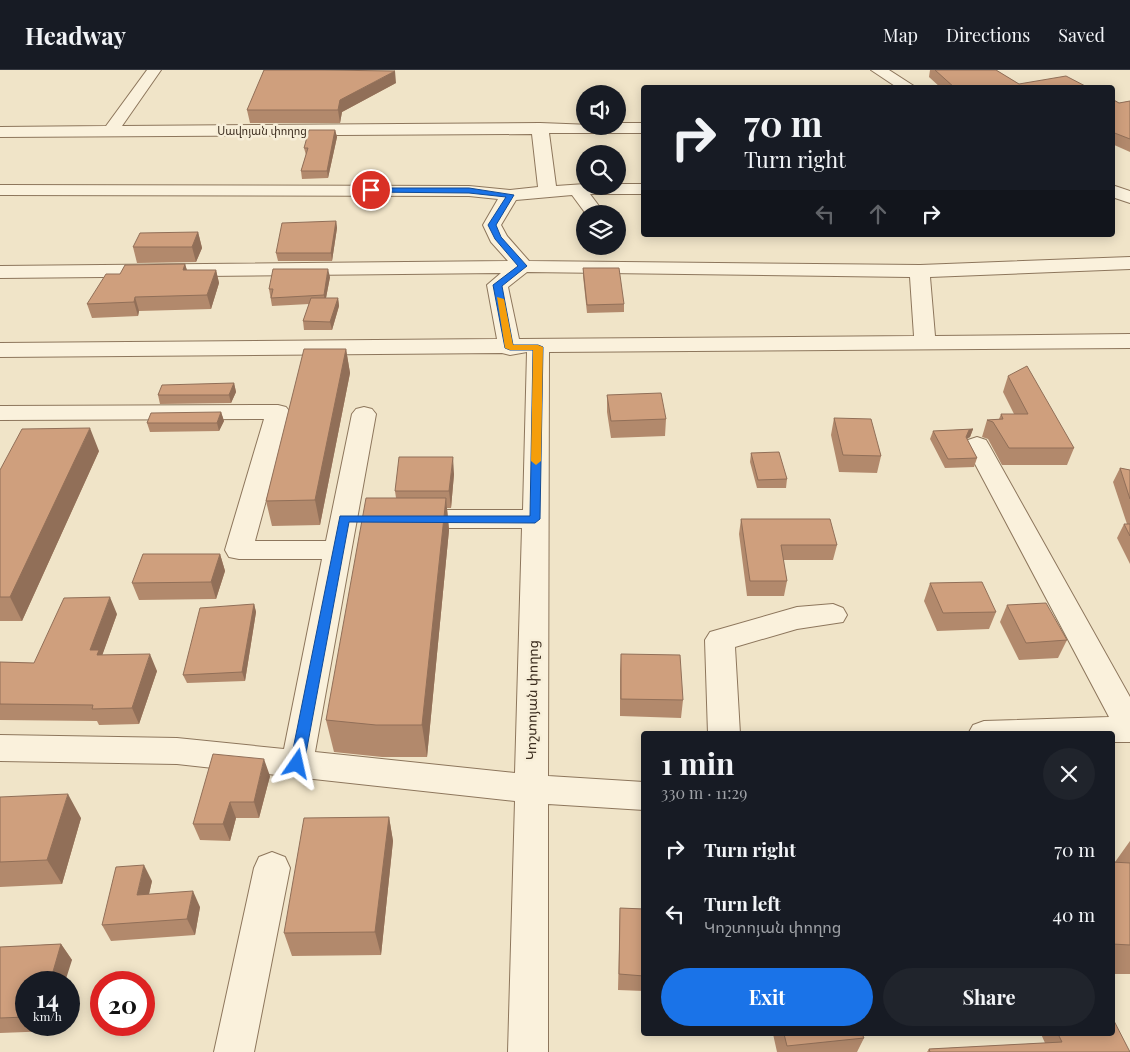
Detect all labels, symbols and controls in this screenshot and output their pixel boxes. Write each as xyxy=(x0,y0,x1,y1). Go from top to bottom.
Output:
text: Headway xyxy=(25,19,126,51)
text: Map xyxy=(883,23,918,47)
text: Directions xyxy=(946,23,1030,47)
text: Saved xyxy=(1058,23,1105,47)
map controls xyxy=(576,85,626,255)
button: sound xyxy=(576,85,626,135)
text: 70 m xyxy=(744,99,822,146)
icon: right xyxy=(661,105,726,170)
street label: Սավոյան փողոց xyxy=(217,123,307,138)
text: Turn right xyxy=(744,144,846,174)
button: search xyxy=(576,145,626,195)
pin xyxy=(350,169,392,211)
icon: arrive xyxy=(357,176,385,204)
icon: left xyxy=(811,200,839,228)
icon: ahead xyxy=(864,200,892,228)
icon: right xyxy=(917,200,945,228)
button: layers xyxy=(576,205,626,255)
street label: Կոշտոյան փողոց xyxy=(521,640,542,760)
position arrow xyxy=(270,737,322,789)
text: 1 min xyxy=(661,743,735,783)
button: close xyxy=(1043,748,1095,800)
text: 330 m · 11:29 xyxy=(661,782,747,803)
icon: right xyxy=(661,835,689,863)
text: Turn right xyxy=(704,836,796,862)
text: 70 m xyxy=(1054,836,1095,862)
text: Turn left xyxy=(704,890,781,916)
icon: left xyxy=(661,900,689,928)
text: 40 m xyxy=(1053,901,1095,927)
text: Կոշտոյան փողոց xyxy=(704,916,841,937)
button: Exit xyxy=(661,968,873,1026)
button: Share xyxy=(883,968,1095,1026)
speed limit sign: 20 xyxy=(90,971,155,1036)
text: 14 xyxy=(36,981,59,1014)
text: km/h xyxy=(33,1008,62,1024)

